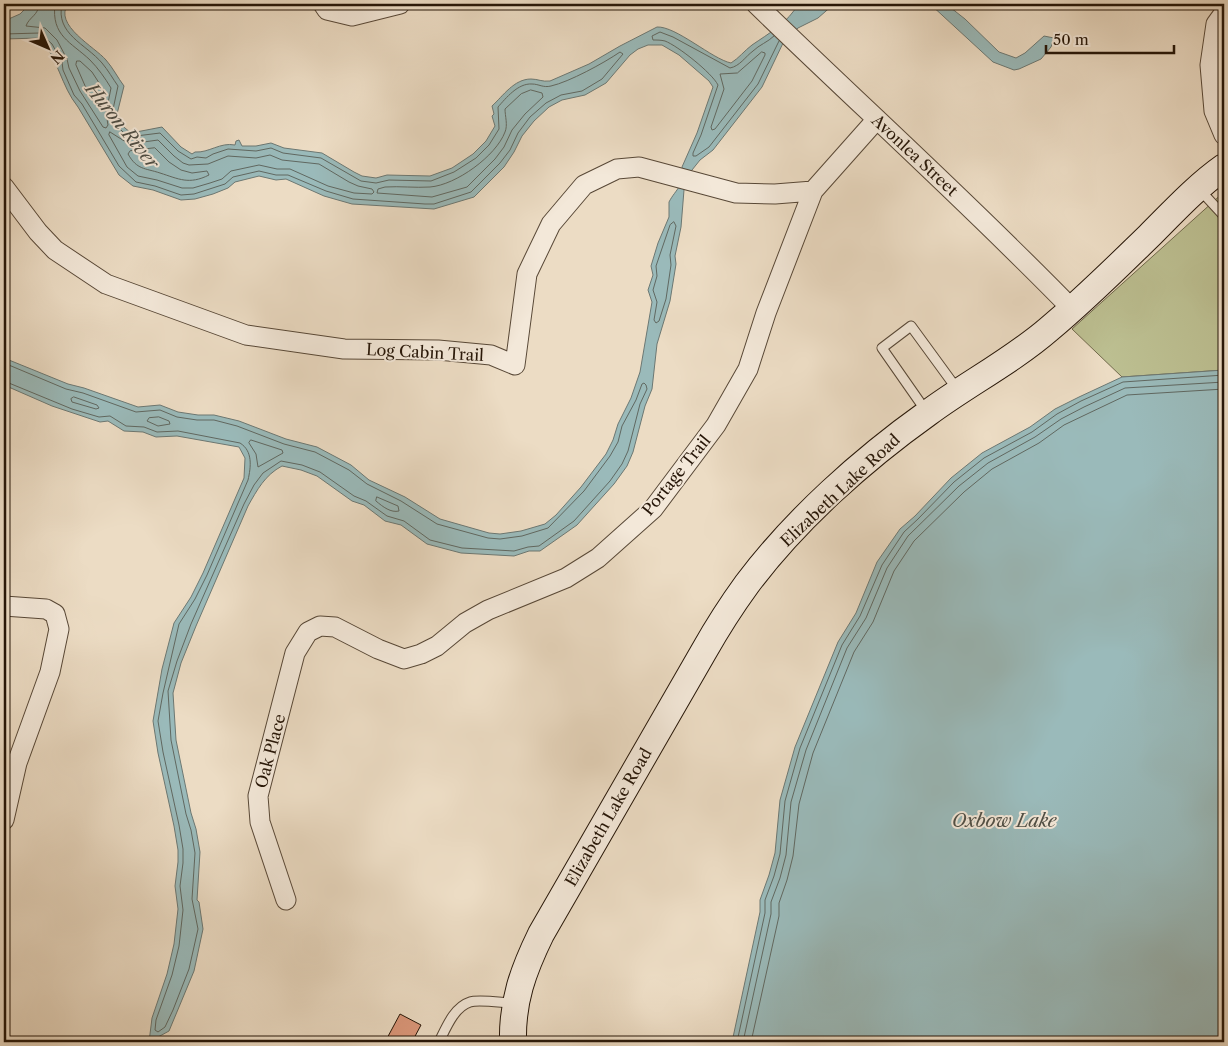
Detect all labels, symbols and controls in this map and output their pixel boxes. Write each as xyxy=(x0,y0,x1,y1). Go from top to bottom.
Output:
north arrow xyxy=(22,22,72,72)
scale bar xyxy=(1046,22,1173,54)
text: 50 m xyxy=(1053,30,1089,49)
text: N xyxy=(47,47,68,68)
water label: Huron River xyxy=(79,77,164,175)
street label: Avonlea Street xyxy=(867,109,962,200)
street label: Log Cabin Trail xyxy=(366,339,485,365)
street label: Elizabeth Lake Road xyxy=(776,429,904,551)
street label: Portage Trail xyxy=(637,431,715,519)
street label: Oak Place xyxy=(250,712,290,790)
street label: Elizabeth Lake Road xyxy=(560,744,656,890)
water label: Oxbow Lake xyxy=(952,810,1058,832)

